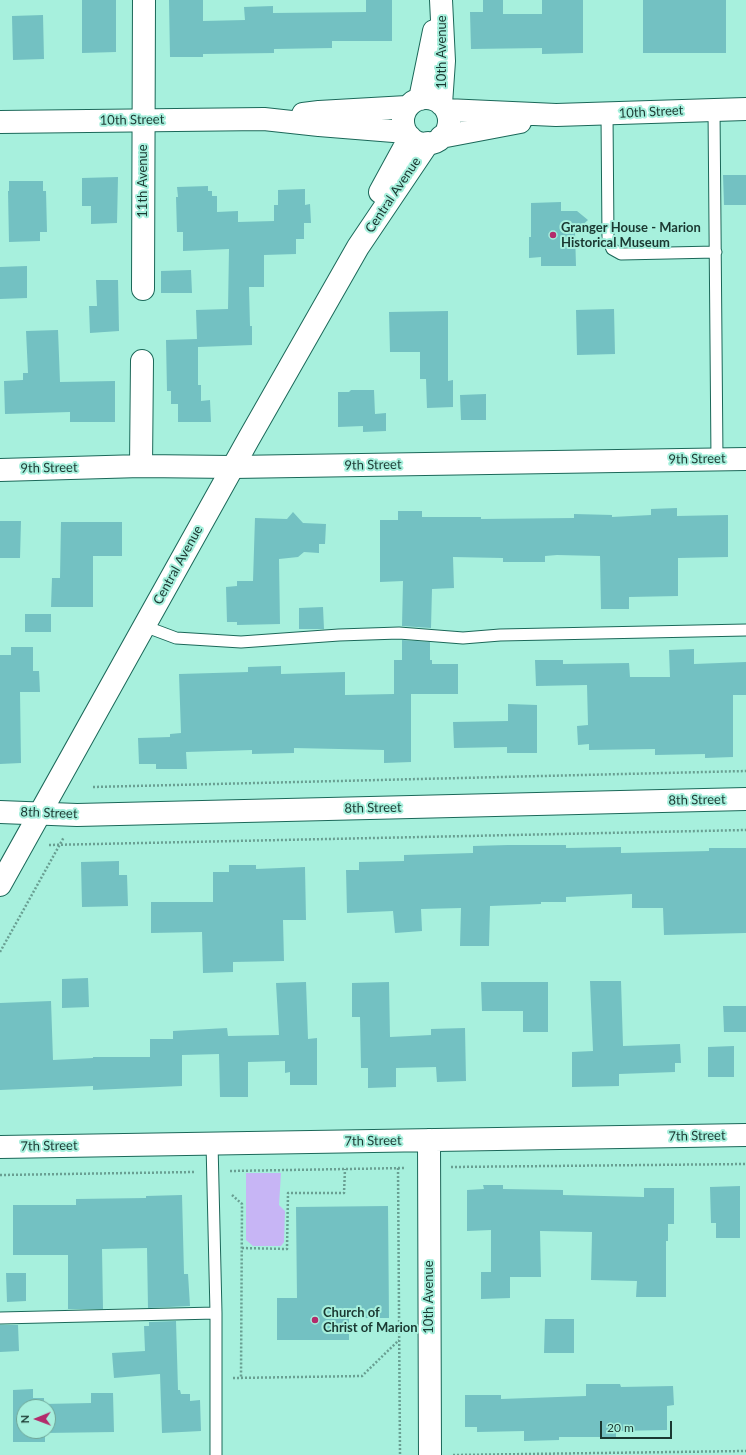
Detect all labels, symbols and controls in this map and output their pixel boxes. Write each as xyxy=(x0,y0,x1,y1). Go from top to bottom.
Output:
street label: 10th Avenue xyxy=(434,15,450,89)
street label: 10th Street xyxy=(618,103,684,121)
street label: 10th Street xyxy=(100,112,164,128)
street label: 11th Avenue xyxy=(135,144,151,218)
street label: Central Avenue xyxy=(362,154,424,236)
place label: Granger House - Marion Historical Museum xyxy=(561,220,701,251)
marker: Granger House - Marion Historical Museum xyxy=(548,230,558,240)
street label: 9th Street xyxy=(668,451,726,467)
street label: 9th Street xyxy=(344,457,402,473)
street label: 9th Street xyxy=(20,460,78,476)
street label: Central Avenue xyxy=(150,523,206,607)
street label: 8th Street xyxy=(668,792,726,808)
street label: 8th Street xyxy=(344,800,402,816)
street label: 8th Street xyxy=(20,804,78,822)
street label: 7th Street xyxy=(668,1128,726,1144)
street label: 7th Street xyxy=(344,1133,402,1149)
street label: 7th Street xyxy=(20,1138,78,1154)
street label: 10th Avenue xyxy=(421,1260,437,1334)
place label: Church of Christ of Marion xyxy=(323,1305,418,1336)
marker: Church of Christ of Marion xyxy=(310,1315,320,1325)
north arrow xyxy=(16,1399,56,1439)
scale bar xyxy=(602,1413,674,1439)
text: N xyxy=(18,1415,31,1424)
text: 20 m xyxy=(607,1420,634,1435)

